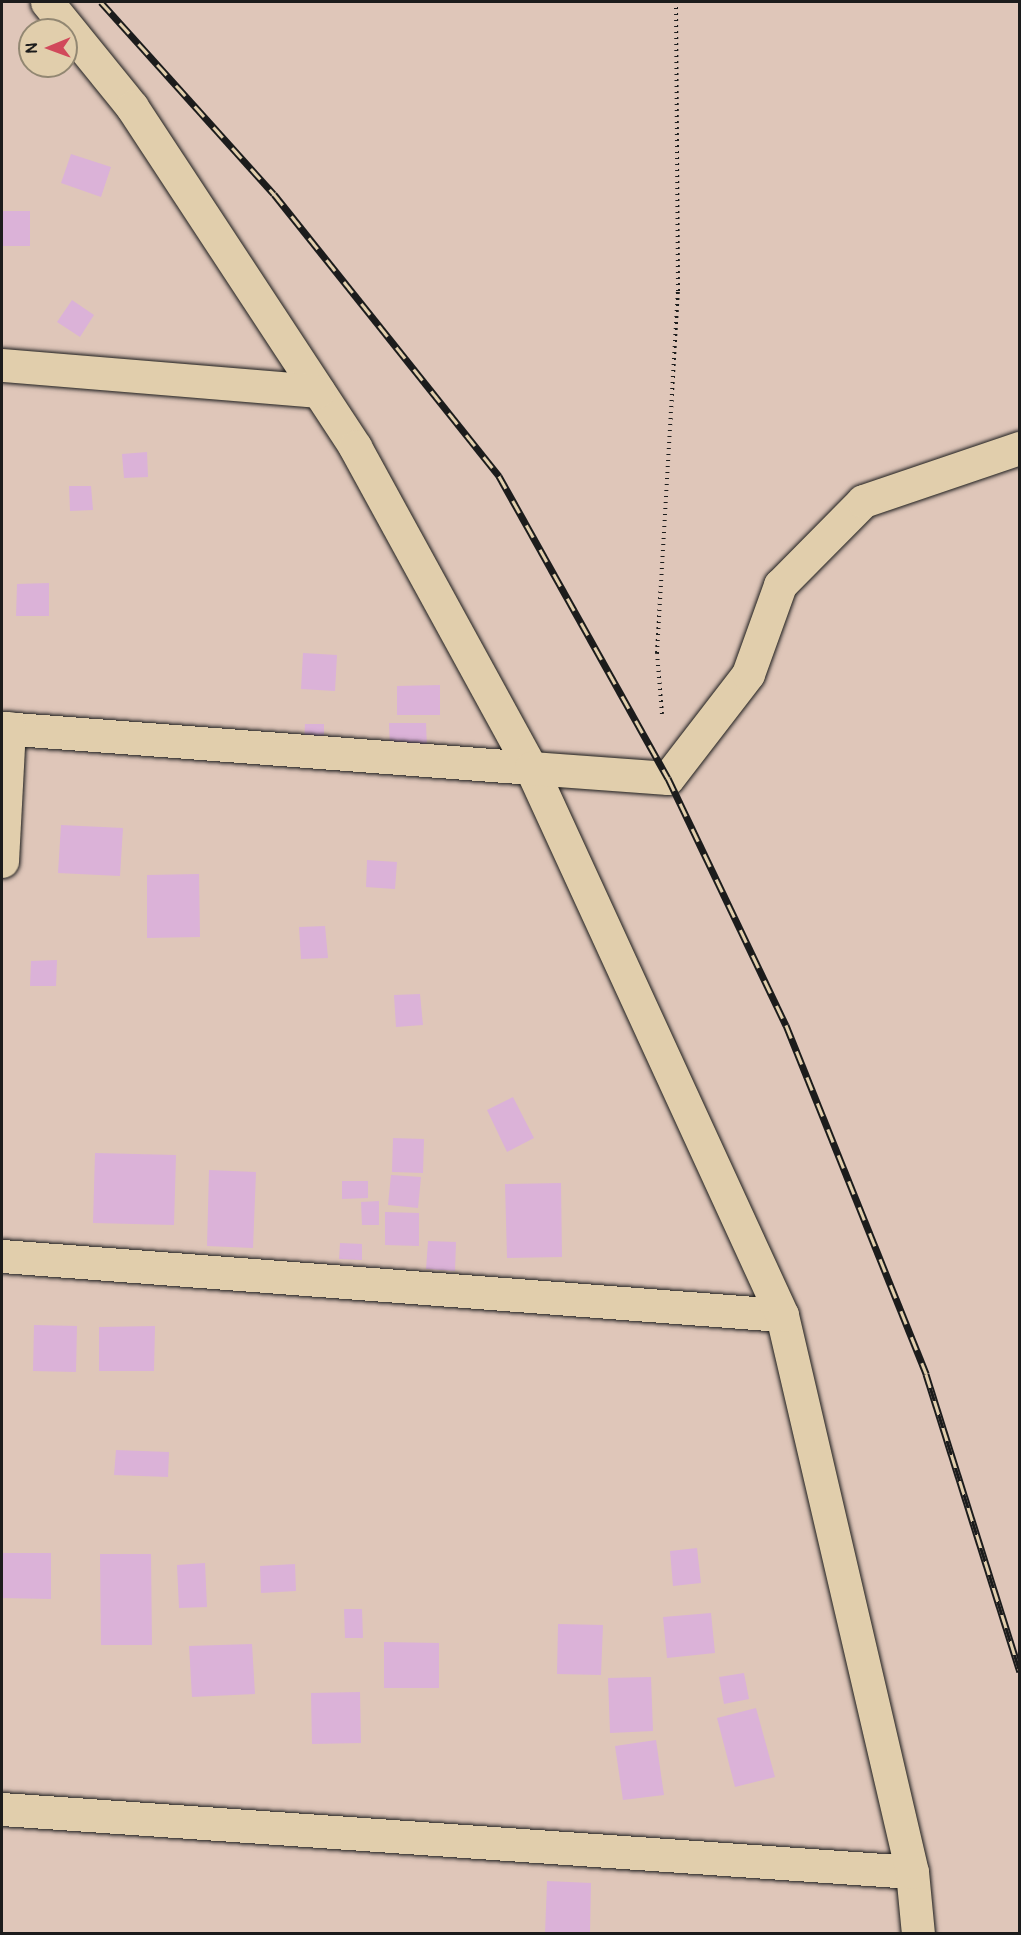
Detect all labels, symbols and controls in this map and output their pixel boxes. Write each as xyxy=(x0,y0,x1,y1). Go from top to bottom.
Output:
north arrow xyxy=(18,18,78,78)
text: N xyxy=(22,43,42,54)

